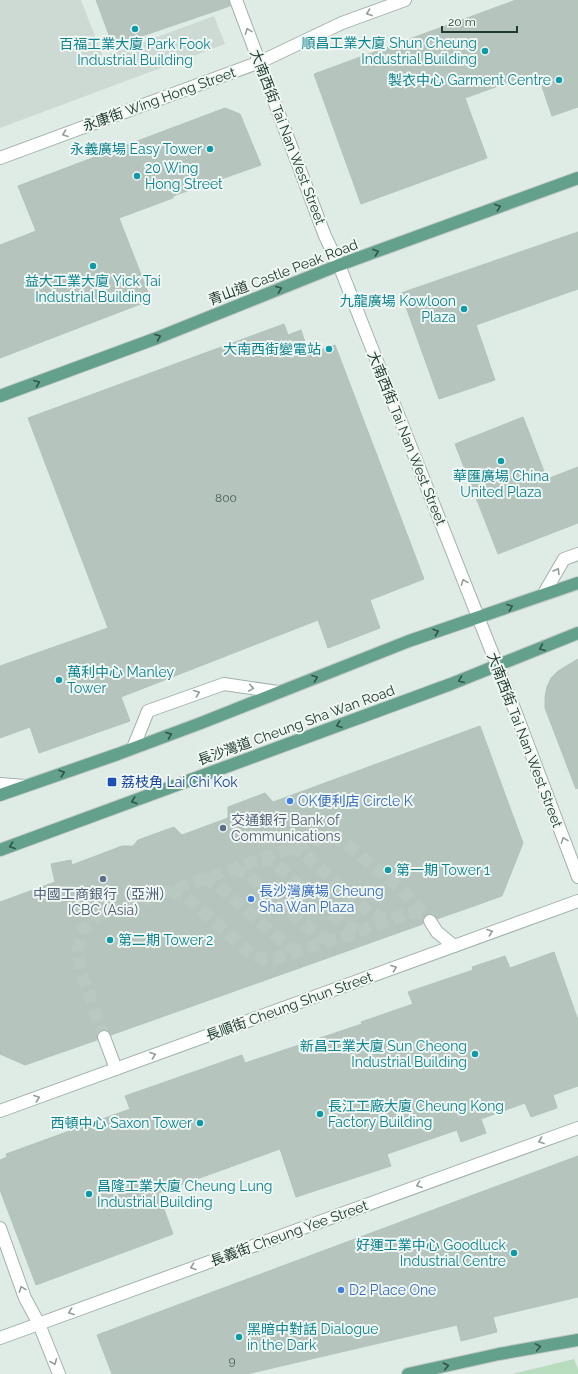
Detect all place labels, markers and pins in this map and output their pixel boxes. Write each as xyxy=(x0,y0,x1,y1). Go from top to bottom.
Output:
marker: 百福工業大廈 Park Fook Industrial Building xyxy=(130,24,140,34)
place label: 順昌工業大廈 Shun Cheung Industrial Building xyxy=(302,35,477,67)
place label: 百福工業大廈 Park Fook Industrial Building xyxy=(59,36,211,68)
marker: 順昌工業大廈 Shun Cheung Industrial Building xyxy=(480,46,490,56)
place label: 製衣中心 Garment Centre xyxy=(388,72,551,88)
marker: 製衣中心 Garment Centre xyxy=(554,75,564,85)
place label: 永義廣場 Easy Tower xyxy=(70,141,202,157)
marker: 永義廣場 Easy Tower xyxy=(205,144,215,154)
place label: 20 Wing Hong Street xyxy=(145,160,223,192)
marker: 20 Wing Hong Street xyxy=(132,171,142,181)
marker: 益大工業大廈 Yick Tai Industrial Building xyxy=(88,261,98,271)
place label: 益大工業大廈 Yick Tai Industrial Building xyxy=(25,273,161,305)
place label: 九龍廣場 Kowloon Plaza xyxy=(340,293,456,325)
marker: 九龍廣場 Kowloon Plaza xyxy=(459,304,469,314)
place label: 大南西街變電站 xyxy=(223,341,321,357)
marker: 大南西街變電站 xyxy=(324,344,334,354)
marker: 華匯廣場 China United Plaza xyxy=(496,456,506,466)
place label: 華匯廣場 China United Plaza xyxy=(453,468,549,500)
place label: 萬利中心 Manley Tower xyxy=(67,664,174,696)
marker: 萬利中心 Manley Tower xyxy=(54,675,64,685)
place label: 荔枝角 Lai Chi Kok xyxy=(121,774,238,790)
marker: 荔枝角 Lai Chi Kok xyxy=(106,776,118,788)
place label: OK便利店 Circle K xyxy=(298,793,413,809)
marker: OK便利店 Circle K xyxy=(285,796,295,806)
place label: 交通銀行 Bank of Communications xyxy=(231,812,341,844)
marker: 交通銀行 Bank of Communications xyxy=(218,823,228,833)
place label: 第一期 Tower 1 xyxy=(396,862,490,878)
marker: 第一期 Tower 1 xyxy=(383,865,393,875)
marker: 中國工商銀行（亞洲） ICBC (Asia) xyxy=(98,874,108,884)
place label: 長沙灣廣場 Cheung Sha Wan Plaza xyxy=(259,883,384,915)
place label: 中國工商銀行（亞洲） ICBC (Asia) xyxy=(33,886,173,918)
marker: 長沙灣廣場 Cheung Sha Wan Plaza xyxy=(246,894,256,904)
place label: 第二期 Tower 2 xyxy=(118,932,213,948)
marker: 第二期 Tower 2 xyxy=(105,935,115,945)
place label: 新昌工業大廈 Sun Cheong Industrial Building xyxy=(300,1038,467,1070)
marker: 新昌工業大廈 Sun Cheong Industrial Building xyxy=(470,1049,480,1059)
place label: 長江工廠大廈 Cheung Kong Factory Building xyxy=(328,1098,504,1130)
marker: 長江工廠大廈 Cheung Kong Factory Building xyxy=(315,1109,325,1119)
place label: 西頓中心 Saxon Tower xyxy=(51,1115,192,1131)
marker: 西頓中心 Saxon Tower xyxy=(195,1118,205,1128)
place label: 昌隆工業大廈 Cheung Lung Industrial Building xyxy=(97,1178,273,1210)
marker: 昌隆工業大廈 Cheung Lung Industrial Building xyxy=(84,1189,94,1199)
place label: 好運工業中心 Goodluck Industrial Centre xyxy=(356,1237,507,1269)
marker: 好運工業中心 Goodluck Industrial Centre xyxy=(509,1248,519,1258)
place label: D2 Place One xyxy=(349,1282,436,1298)
marker: D2 Place One xyxy=(336,1285,346,1295)
place label: 黑暗中對話 Dialogue in the Dark xyxy=(247,1321,379,1353)
marker: 黑暗中對話 Dialogue in the Dark xyxy=(234,1332,244,1342)

